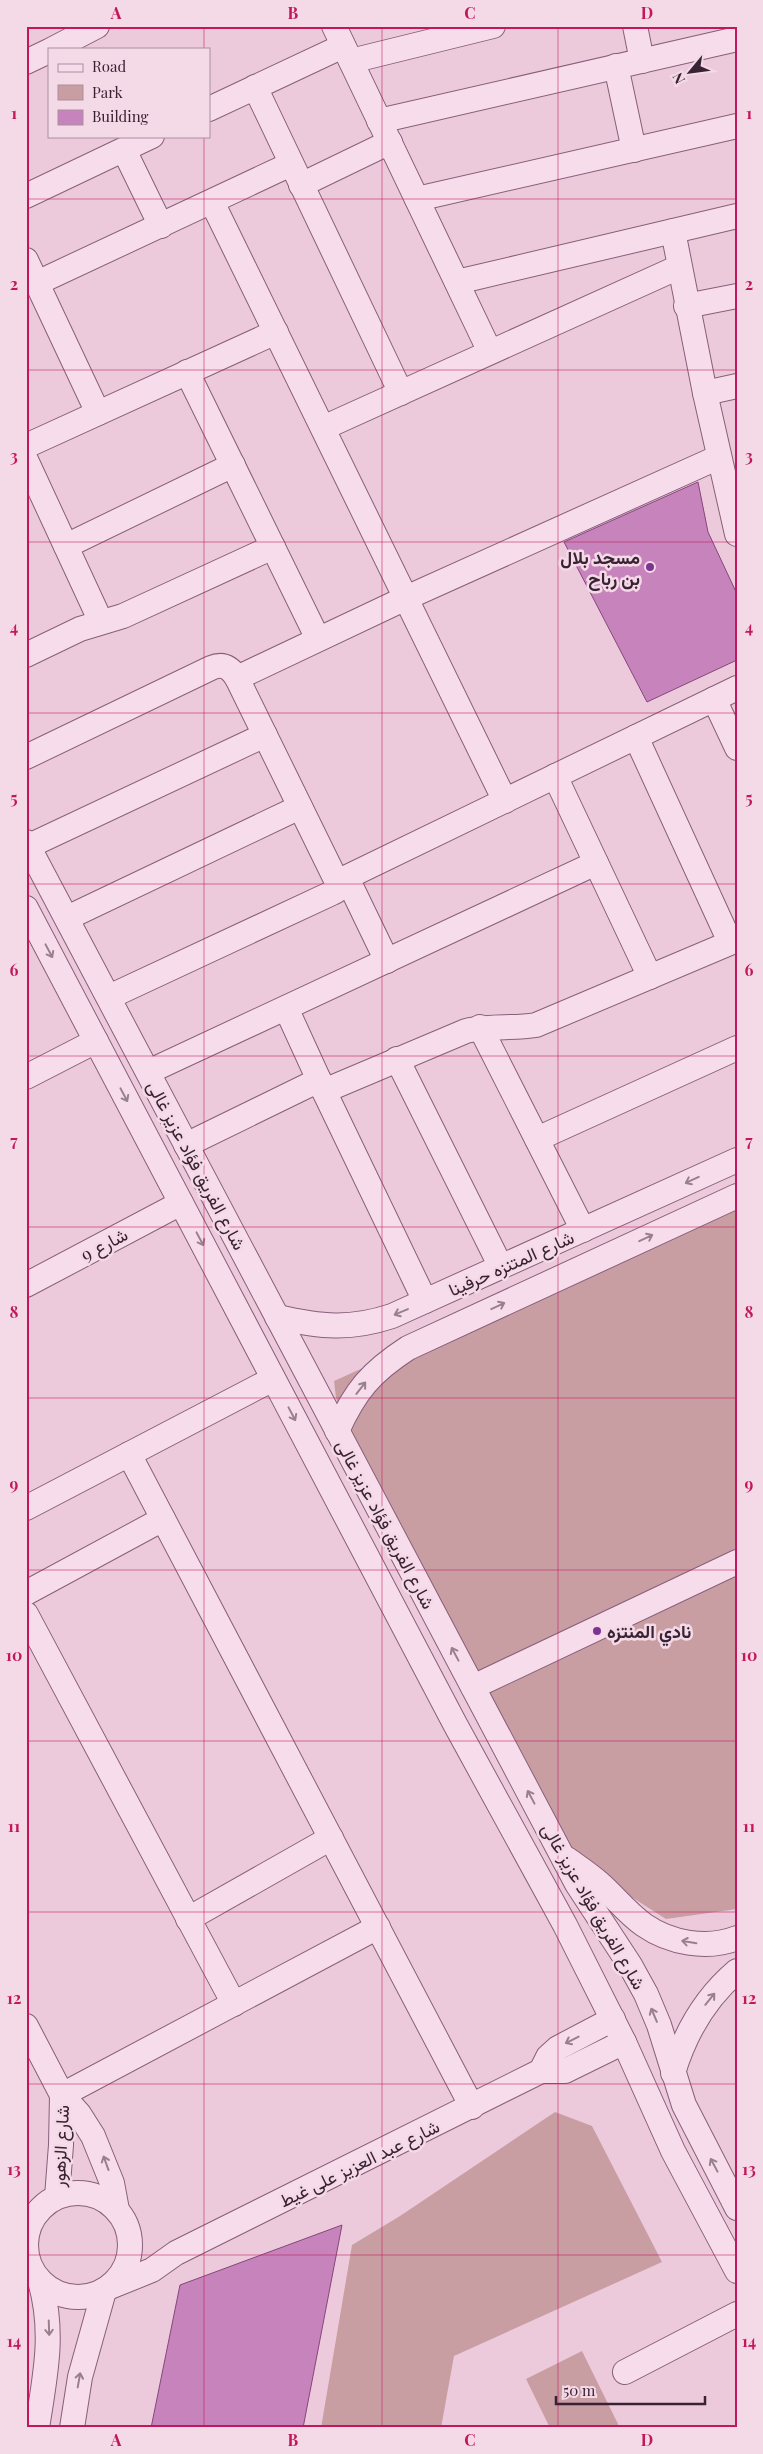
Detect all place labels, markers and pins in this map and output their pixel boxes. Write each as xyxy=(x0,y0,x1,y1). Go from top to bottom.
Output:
place label: مسجد بلال بن رباح xyxy=(560,545,640,591)
marker: مسجد بلال بن رباح xyxy=(644,561,656,573)
place label: نادي المنتزه xyxy=(607,1619,691,1647)
marker: نادي المنتزه xyxy=(591,1625,603,1637)

